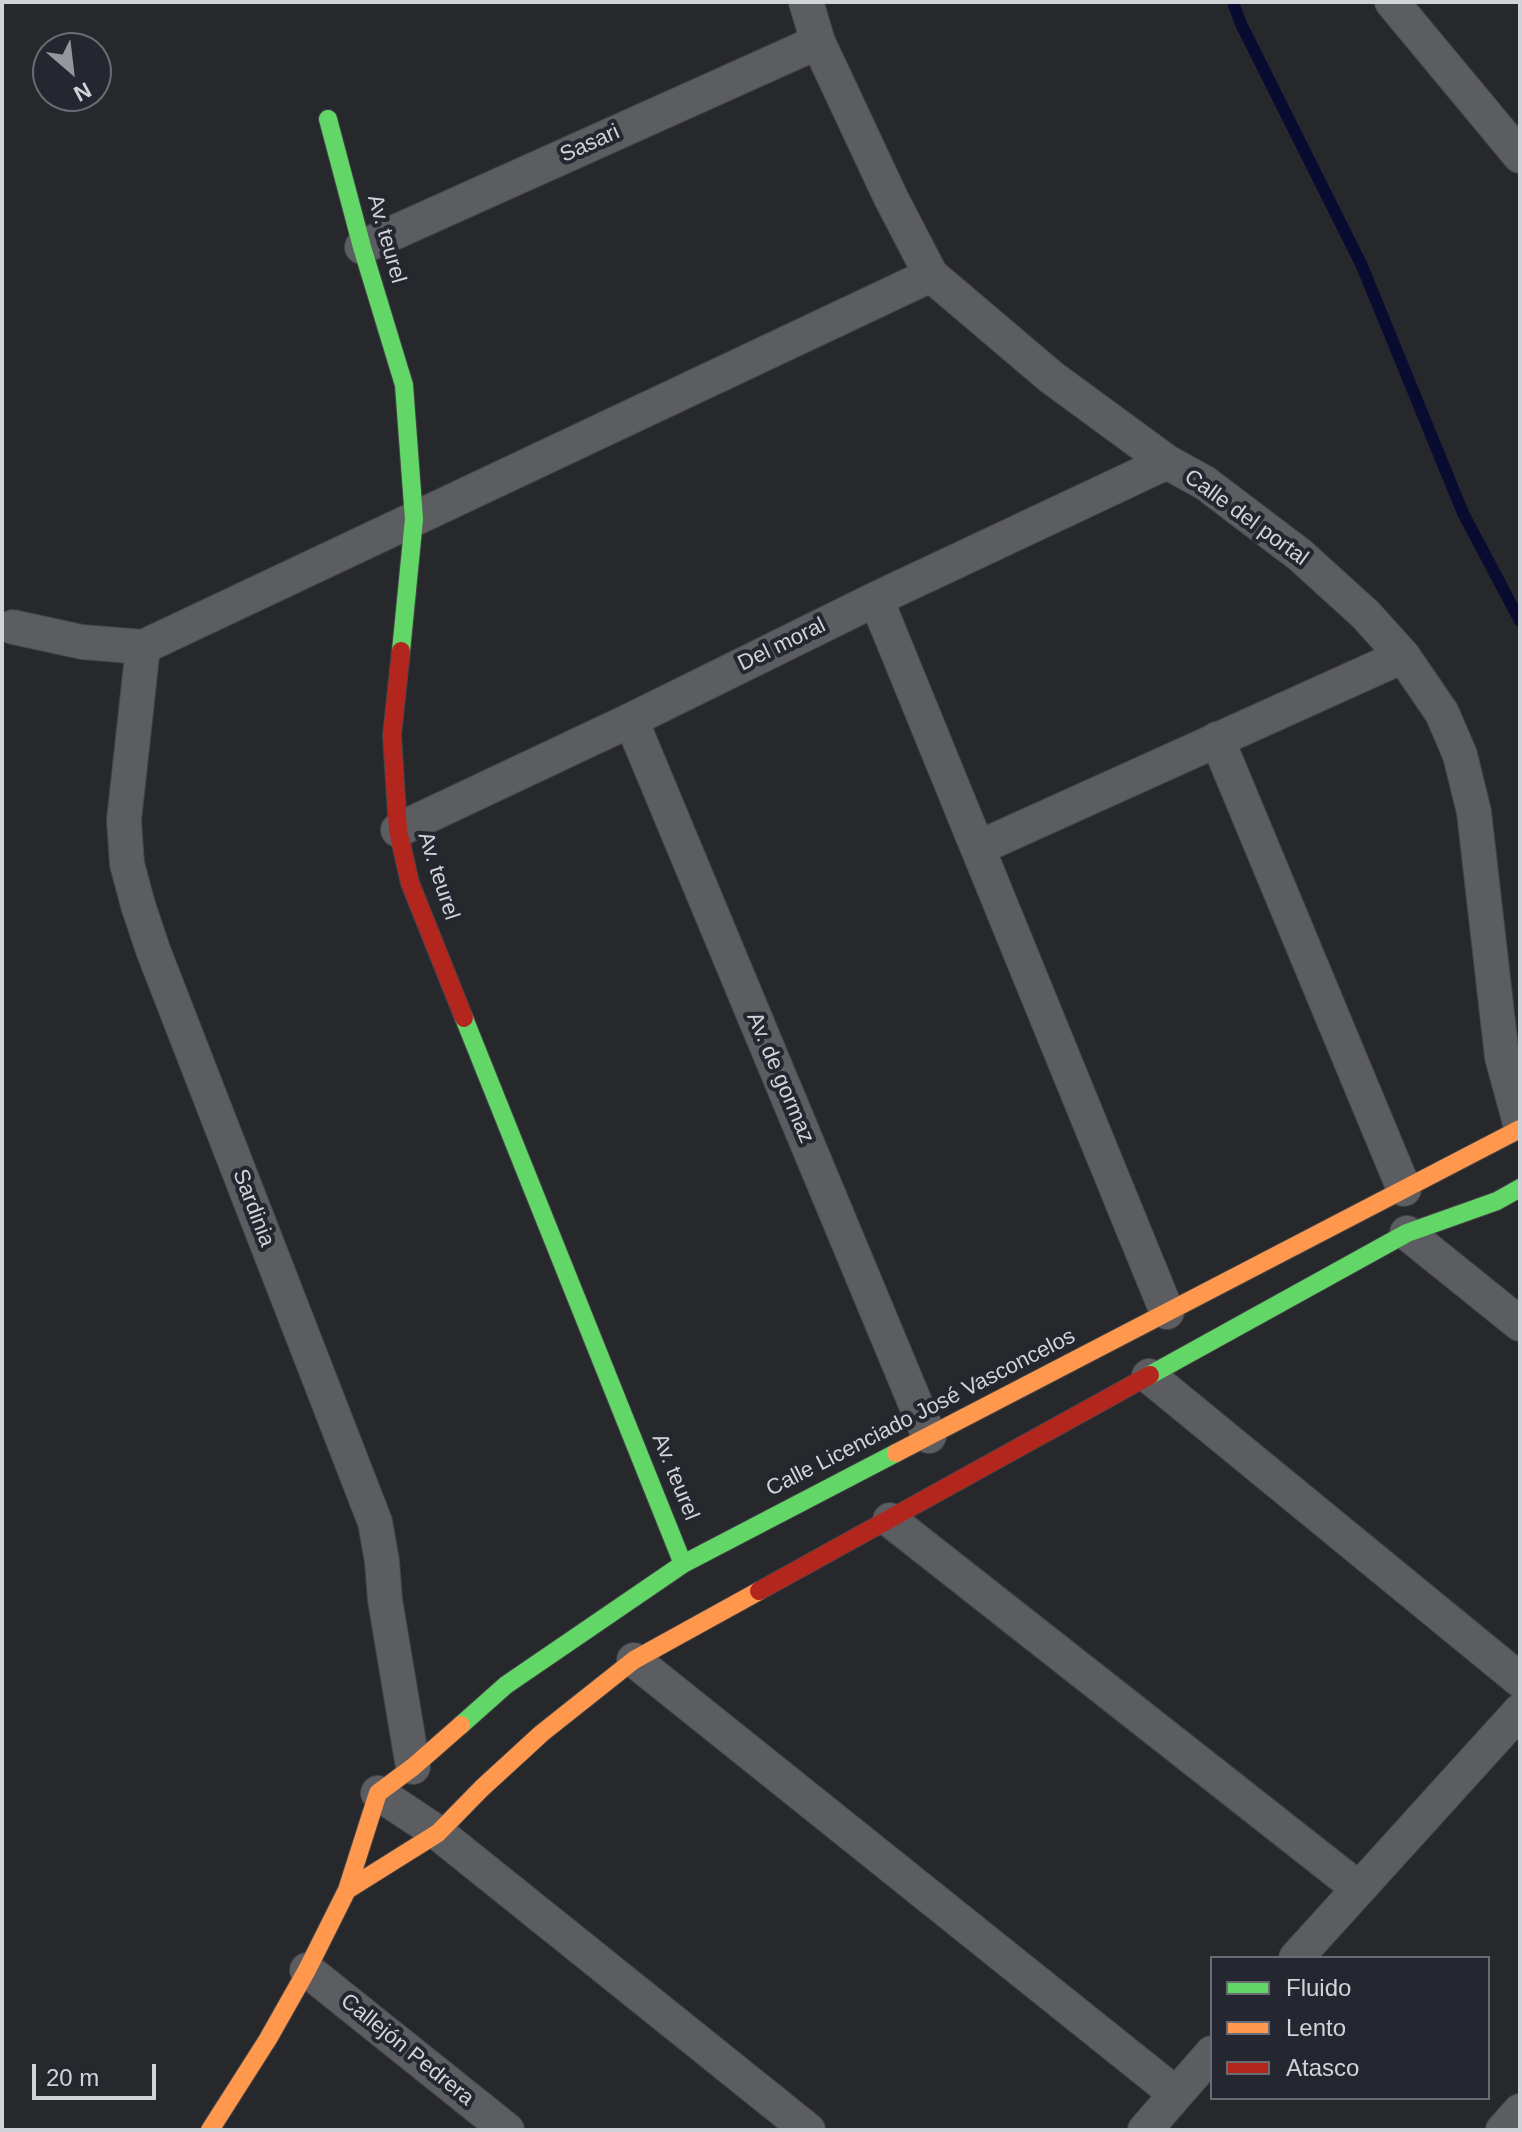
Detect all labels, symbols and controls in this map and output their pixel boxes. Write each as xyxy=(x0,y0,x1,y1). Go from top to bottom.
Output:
north arrow xyxy=(32,32,112,112)
text: N xyxy=(70,77,95,107)
street label: Sasari xyxy=(556,119,624,169)
street label: Av. teurel xyxy=(361,192,411,286)
street label: Calle del portal xyxy=(1179,464,1313,572)
street label: Del moral xyxy=(734,613,830,677)
street label: Av. teurel xyxy=(411,829,465,923)
street label: Av. de gormaz xyxy=(741,1008,819,1148)
street label: Sardinia xyxy=(226,1166,280,1250)
street label: Calle Licenciado José Vasconcelos xyxy=(762,1323,1080,1503)
street label: Av. teurel xyxy=(646,1430,704,1524)
legend xyxy=(1210,1956,1490,2100)
text: Fluido xyxy=(1286,1974,1351,2001)
street label: Callejón Pedrera xyxy=(335,1988,479,2112)
text: Lento xyxy=(1286,2014,1346,2041)
scale bar xyxy=(36,2048,160,2098)
text: Atasco xyxy=(1286,2054,1359,2081)
text: 20 m xyxy=(46,2064,99,2091)

